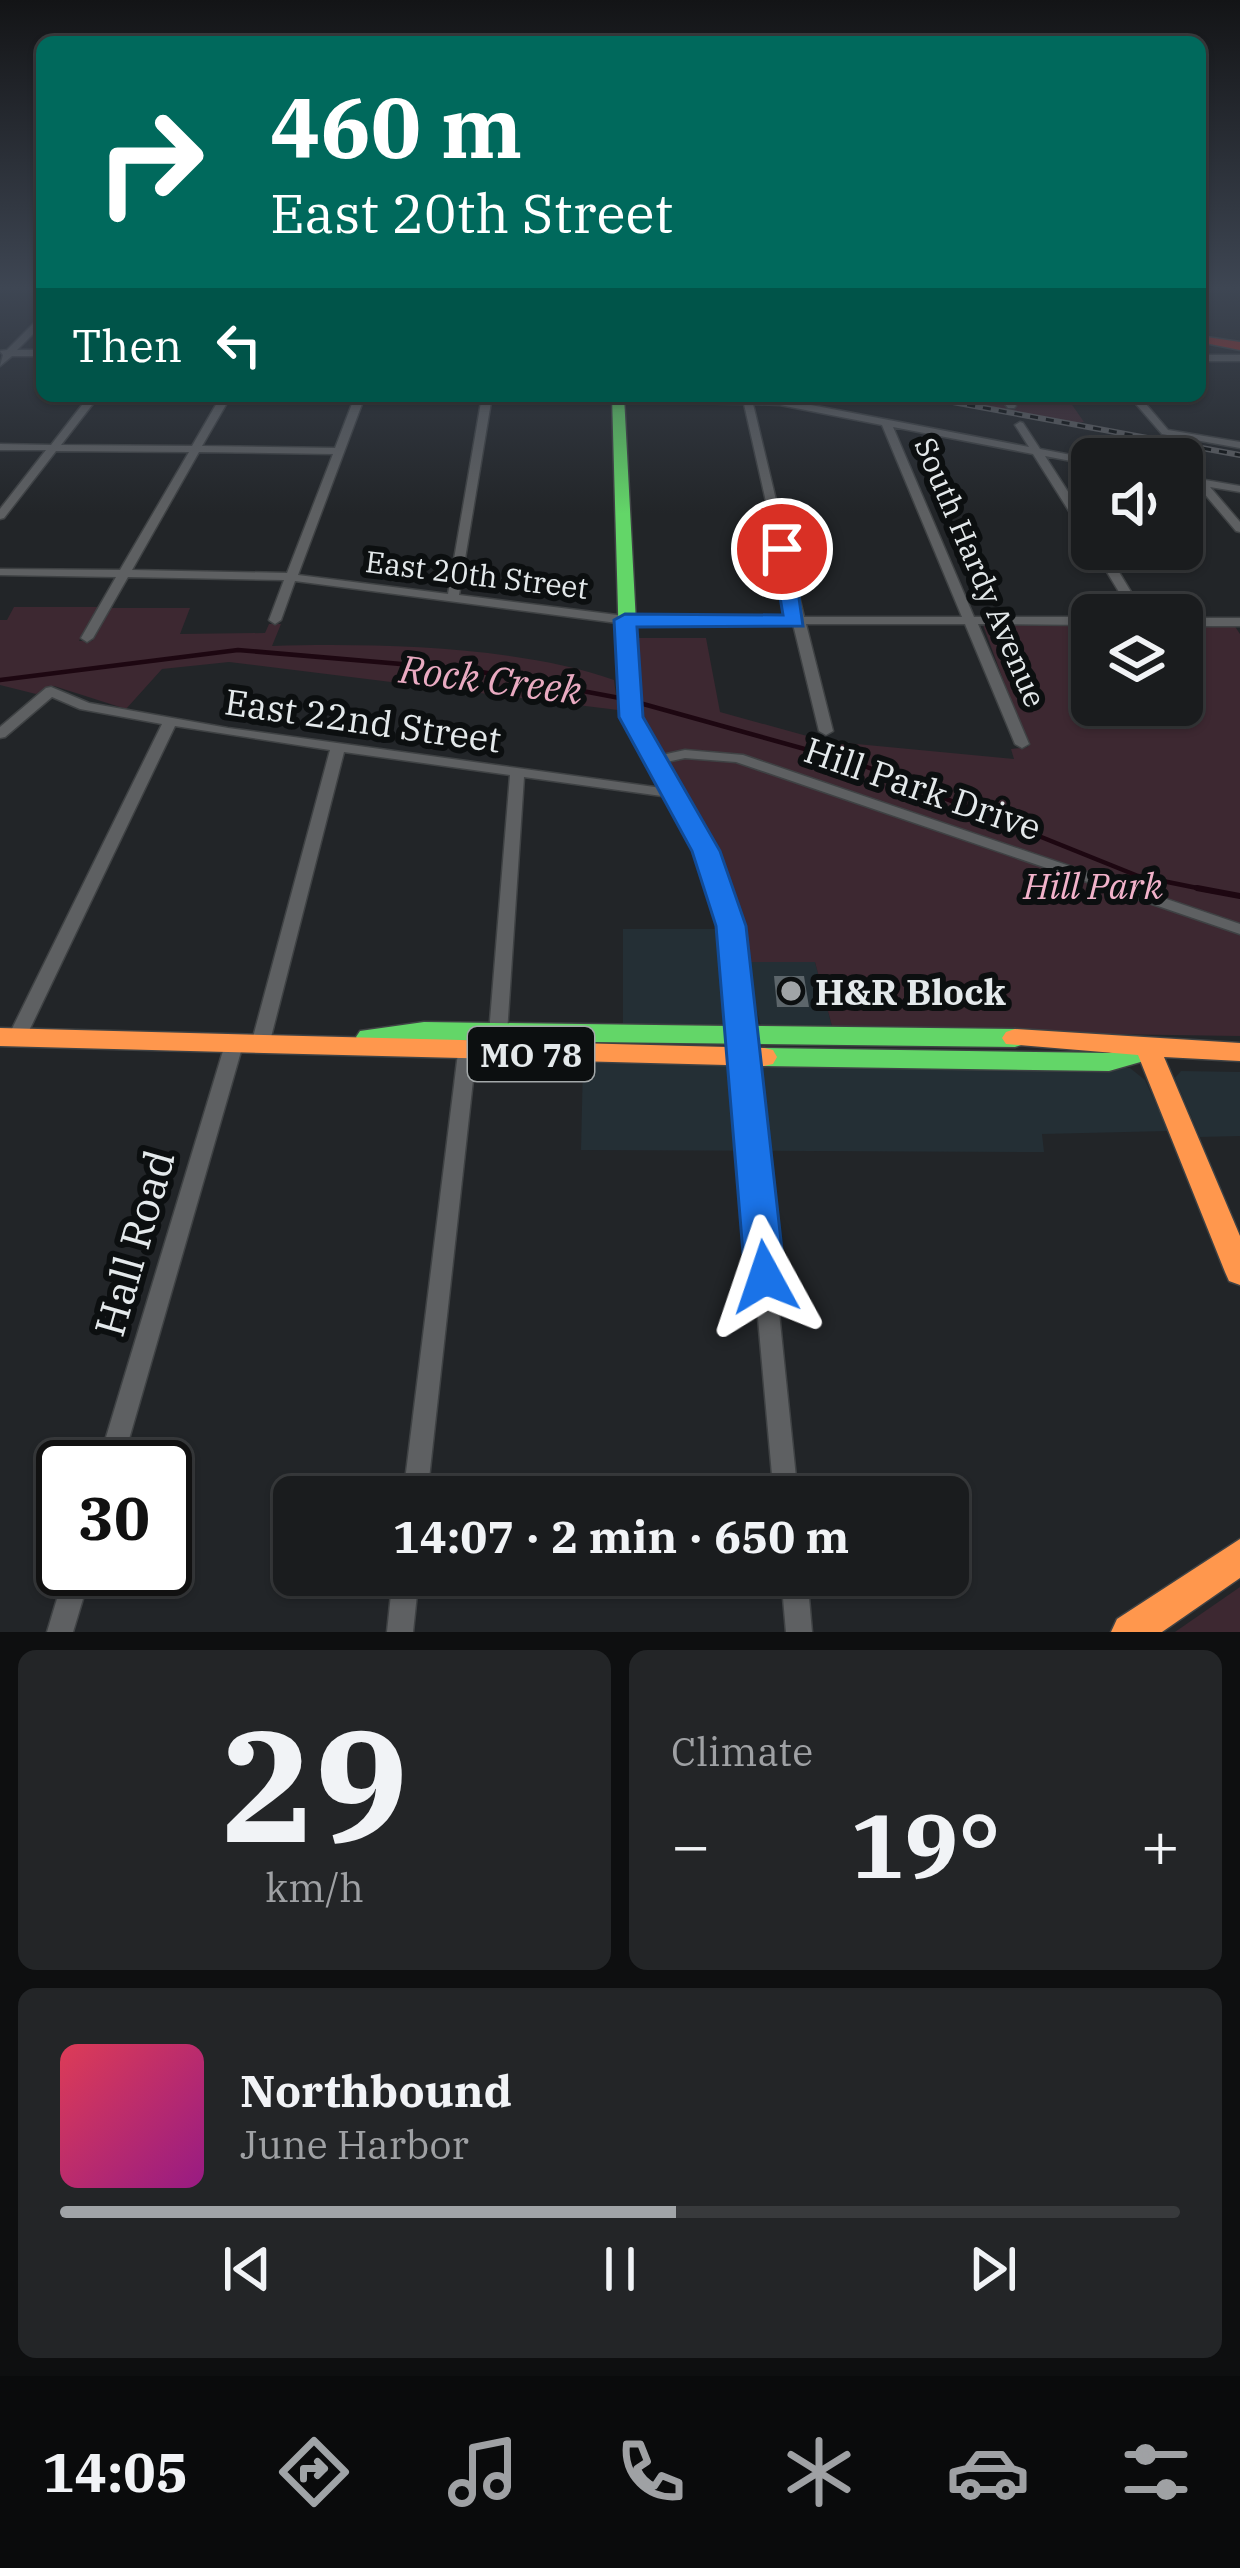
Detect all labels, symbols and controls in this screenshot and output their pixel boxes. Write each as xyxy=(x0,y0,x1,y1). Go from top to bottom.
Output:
text: 460 m xyxy=(270,72,522,181)
icon: right xyxy=(72,84,228,240)
text: East 20th Street xyxy=(270,178,673,248)
icon: left xyxy=(206,312,272,378)
text: Then xyxy=(72,316,182,374)
street label: South Hardy Avenue xyxy=(907,431,1055,713)
map controls xyxy=(1071,438,1203,726)
button: sound xyxy=(1071,438,1203,570)
pin xyxy=(731,498,833,600)
icon: arrive xyxy=(749,516,815,582)
street label: East 20th Street xyxy=(363,541,591,607)
button: layers xyxy=(1071,594,1203,726)
water label: Rock Creek xyxy=(396,642,586,716)
street label: East 22nd Street xyxy=(222,677,504,763)
street label: Hill Park Drive xyxy=(798,726,1048,850)
park label: Hill Park xyxy=(1022,862,1164,909)
place label: H&R Block xyxy=(815,968,1007,1015)
marker: H&R Block xyxy=(778,978,804,1004)
road number: MO 78 xyxy=(468,1027,594,1081)
street label: Hall Road xyxy=(81,1144,187,1342)
position arrow xyxy=(702,1214,828,1340)
speed limit sign: 30 xyxy=(36,1440,192,1596)
text: 14:07 · 2 min · 650 m xyxy=(393,1507,849,1565)
text: 29 xyxy=(221,1682,408,1885)
text: Climate xyxy=(671,1726,813,1777)
text: 19° xyxy=(850,1786,1001,1903)
text: − xyxy=(671,1801,711,1887)
text: + xyxy=(1140,1801,1180,1887)
text: km/h xyxy=(265,1862,364,1913)
text: Northbound xyxy=(240,2061,512,2119)
text: June Harbor xyxy=(240,2119,469,2170)
icon: previous xyxy=(214,2236,280,2302)
icon: pause xyxy=(587,2236,653,2302)
icon: next xyxy=(960,2236,1026,2302)
icon: directions xyxy=(272,2430,356,2514)
icon: music xyxy=(441,2430,525,2514)
icon: phone xyxy=(609,2430,693,2514)
icon: climate xyxy=(777,2430,861,2514)
icon: car xyxy=(946,2430,1030,2514)
icon: filters xyxy=(1114,2430,1198,2514)
text: 14:05 xyxy=(42,2437,188,2507)

